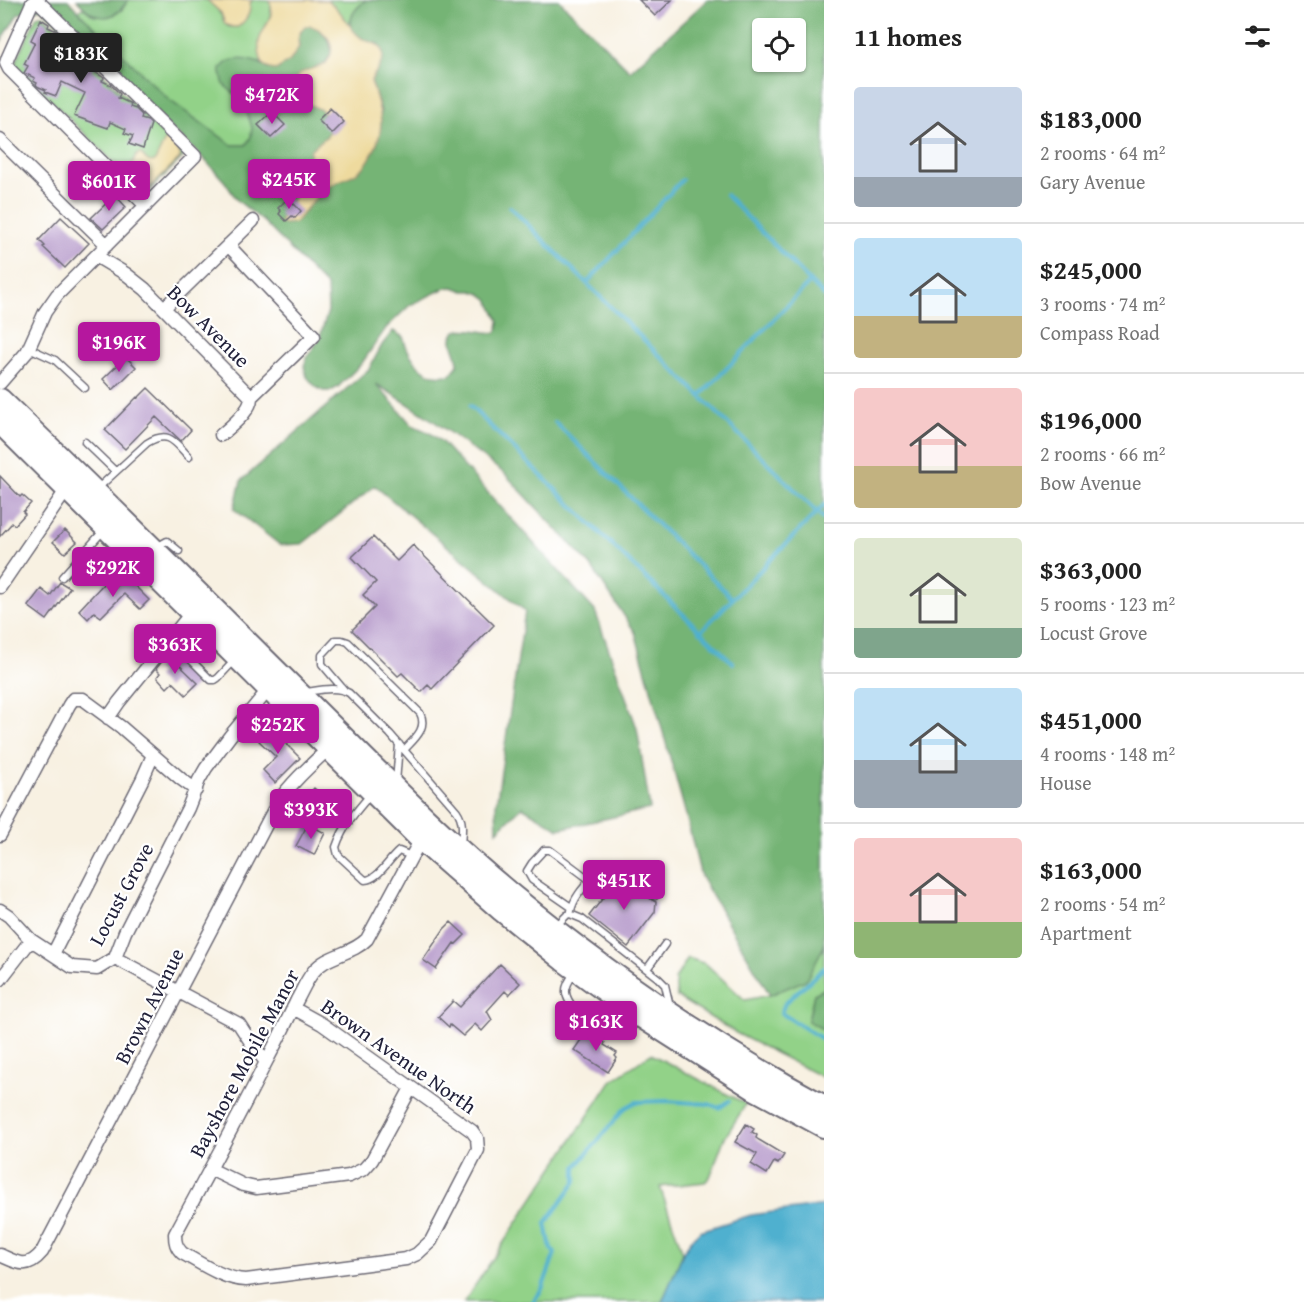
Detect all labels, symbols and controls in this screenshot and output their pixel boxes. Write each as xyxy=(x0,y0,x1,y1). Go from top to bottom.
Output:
text: 11 homes xyxy=(854,17,962,56)
map controls xyxy=(752,18,806,72)
button: locate xyxy=(752,18,806,72)
icon: filters xyxy=(1241,20,1274,53)
pin: $183K xyxy=(39,33,123,84)
text: $183K xyxy=(54,38,108,67)
pin: $472K xyxy=(230,74,314,125)
text: $472K xyxy=(245,79,299,108)
text: $183,000 xyxy=(1040,99,1142,138)
icon: home xyxy=(902,111,974,183)
text: 2 rooms · 64 m² xyxy=(1040,138,1166,167)
pin: $245K xyxy=(247,159,331,210)
pin: $601K xyxy=(67,161,151,212)
text: $245K xyxy=(262,164,316,193)
text: $601K xyxy=(82,166,136,195)
text: Gary Avenue xyxy=(1040,167,1145,196)
text: $245,000 xyxy=(1040,250,1142,289)
icon: home xyxy=(902,262,974,334)
street label: Bow Avenue xyxy=(160,277,258,375)
text: 3 rooms · 74 m² xyxy=(1040,289,1166,318)
text: Compass Road xyxy=(1040,318,1160,347)
pin: $196K xyxy=(77,322,161,373)
text: $196K xyxy=(92,327,146,356)
text: $196,000 xyxy=(1040,400,1142,439)
icon: home xyxy=(902,412,974,484)
text: 2 rooms · 66 m² xyxy=(1040,439,1166,468)
text: Bow Avenue xyxy=(1040,468,1141,497)
pin: $292K xyxy=(71,547,155,598)
text: $363,000 xyxy=(1040,550,1142,589)
text: $292K xyxy=(86,552,140,581)
icon: home xyxy=(902,562,974,634)
text: 5 rooms · 123 m² xyxy=(1040,589,1175,618)
text: Locust Grove xyxy=(1040,618,1147,647)
pin: $363K xyxy=(133,624,217,675)
text: $363K xyxy=(148,629,202,658)
text: $451,000 xyxy=(1040,700,1142,739)
pin: $252K xyxy=(236,704,320,755)
text: $252K xyxy=(251,709,305,738)
icon: home xyxy=(902,712,974,784)
text: 4 rooms · 148 m² xyxy=(1040,739,1175,768)
text: House xyxy=(1040,768,1092,797)
pin: $393K xyxy=(269,789,353,840)
text: $393K xyxy=(284,794,338,823)
street label: Locust Grove xyxy=(81,837,161,951)
text: $163,000 xyxy=(1040,850,1142,889)
pin: $451K xyxy=(582,860,666,911)
icon: home xyxy=(902,862,974,934)
text: $451K xyxy=(597,865,651,894)
text: 2 rooms · 54 m² xyxy=(1040,889,1166,918)
text: Apartment xyxy=(1040,918,1132,947)
street label: Brown Avenue xyxy=(106,942,192,1069)
street label: Bayshore Mobile Manor xyxy=(181,963,307,1163)
street label: Brown Avenue North xyxy=(315,991,483,1121)
pin: $163K xyxy=(554,1001,638,1052)
text: $163K xyxy=(569,1006,623,1035)

